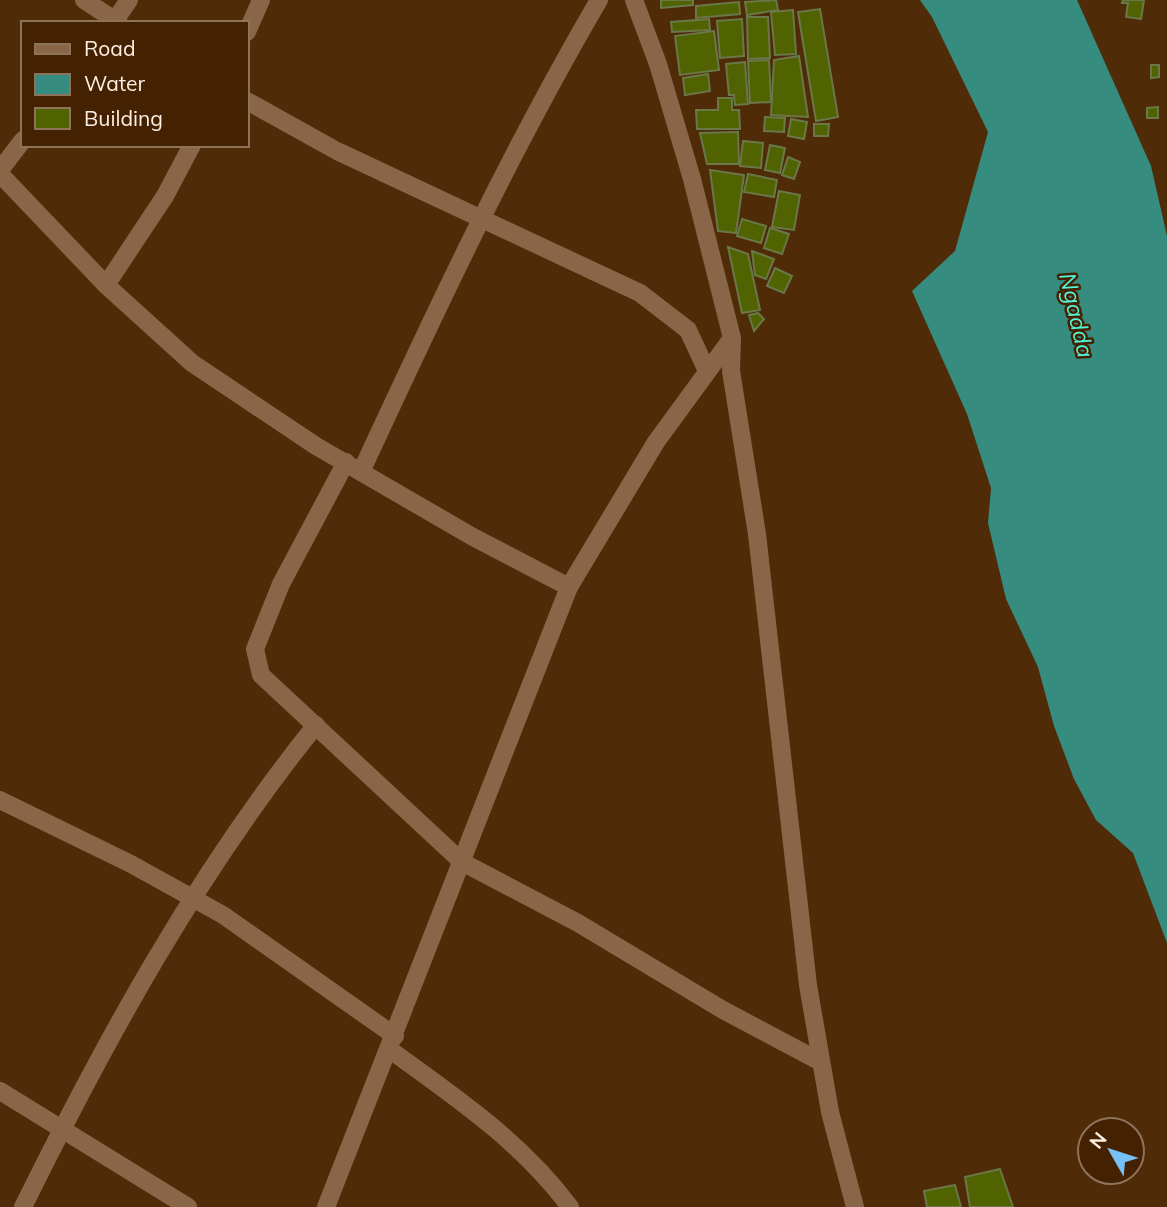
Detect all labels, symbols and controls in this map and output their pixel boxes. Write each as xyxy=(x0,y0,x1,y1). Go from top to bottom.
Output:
legend xyxy=(21,21,248,147)
text: Road xyxy=(84,35,135,61)
text: Water xyxy=(84,70,145,96)
text: Building xyxy=(84,105,163,131)
water label: Ngadda xyxy=(1053,270,1101,360)
north arrow xyxy=(1076,1116,1146,1186)
text: N xyxy=(1084,1127,1112,1153)

